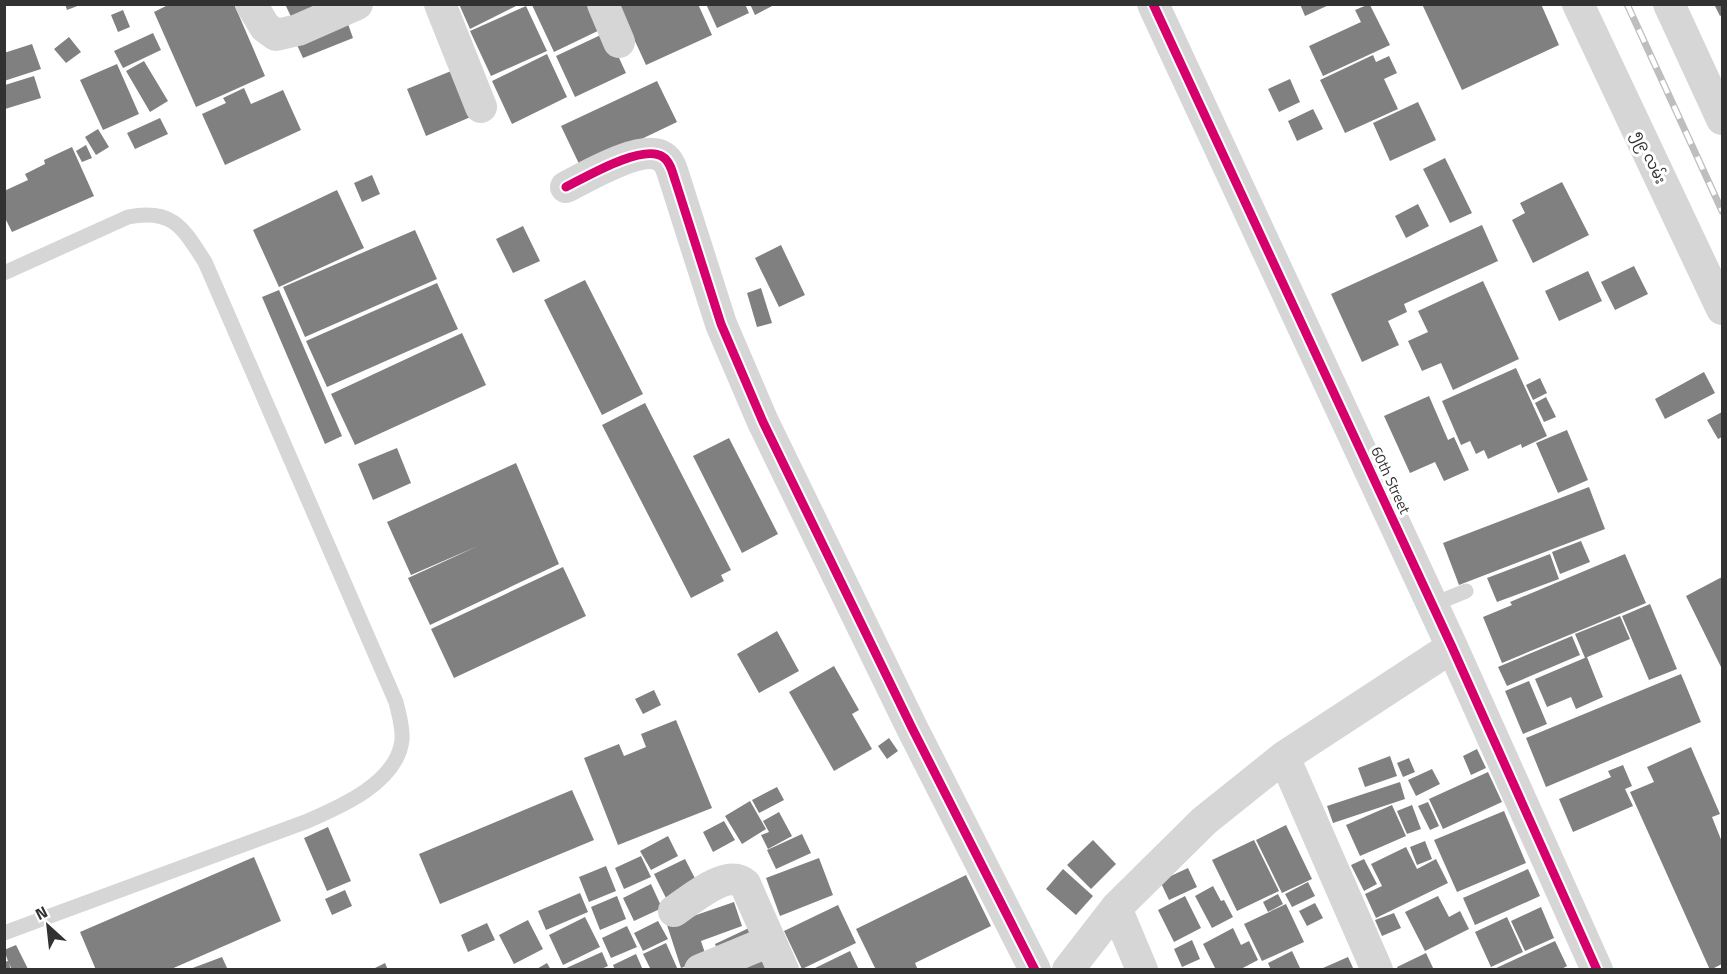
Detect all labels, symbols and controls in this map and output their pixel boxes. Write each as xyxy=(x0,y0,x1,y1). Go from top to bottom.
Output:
street label: ၅၉ လမ်း xyxy=(1627,127,1672,188)
street label: 60th Street xyxy=(1365,442,1417,518)
north arrow xyxy=(18,896,78,956)
text: N xyxy=(31,899,52,926)

